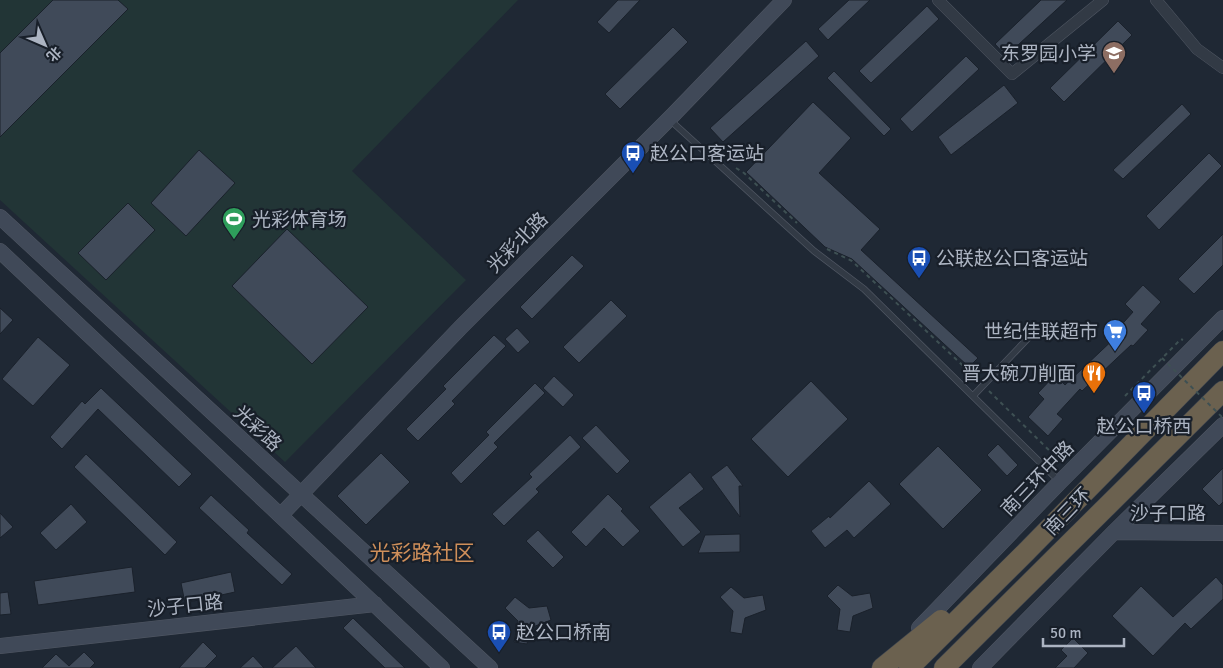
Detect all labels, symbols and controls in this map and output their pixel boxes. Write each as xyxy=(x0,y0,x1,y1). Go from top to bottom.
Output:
north arrow xyxy=(20,20,70,70)
school or university icon: 东罗园小学 xyxy=(1101,40,1127,74)
place label: 东罗园小学 xyxy=(1001,42,1096,66)
text: 北 xyxy=(43,43,65,65)
bus stop icon: 赵公口客运站 xyxy=(620,140,646,174)
place label: 赵公口客运站 xyxy=(650,142,764,166)
sports icon: 光彩体育场 xyxy=(221,206,247,240)
street label: 光彩北路 xyxy=(482,207,553,278)
place label: 光彩体育场 xyxy=(252,208,347,232)
bus stop icon: 公联赵公口客运站 xyxy=(906,245,932,279)
place label: 公联赵公口客运站 xyxy=(936,247,1088,271)
supermarket icon: 世纪佳联超市 xyxy=(1102,318,1128,352)
place label: 世纪佳联超市 xyxy=(984,320,1098,344)
restaurant icon: 晋大碗刀削面 xyxy=(1081,360,1107,394)
place label: 晋大碗刀削面 xyxy=(962,362,1076,386)
bus stop icon: 赵公口桥西 xyxy=(1131,380,1157,414)
street label: 光彩路 xyxy=(228,401,286,457)
place label: 赵公口桥西 xyxy=(1096,415,1192,439)
street label: 南三环中路 xyxy=(996,436,1078,520)
street label: 南三环 xyxy=(1039,483,1095,539)
street label: 沙子口路 xyxy=(1130,502,1206,526)
district label: 光彩路社区 xyxy=(370,540,475,566)
street label: 沙子口路 xyxy=(146,590,224,622)
scale bar xyxy=(1043,616,1124,648)
bus stop icon: 赵公口桥南 xyxy=(486,619,512,653)
place label: 赵公口桥南 xyxy=(516,621,611,645)
text: 50 m xyxy=(1050,624,1081,642)

